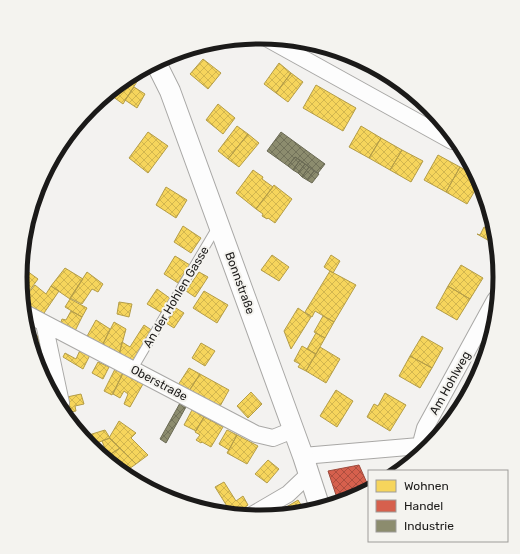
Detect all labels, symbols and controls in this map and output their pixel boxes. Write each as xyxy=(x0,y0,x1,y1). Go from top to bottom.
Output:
street label: An der Hohlen Gasse xyxy=(140,244,212,350)
street label: Bonnstraße xyxy=(222,250,258,316)
street label: Am Hohlweg xyxy=(427,349,473,417)
street label: Oberstraße xyxy=(128,362,190,404)
legend xyxy=(368,470,508,542)
text: Wohnen xyxy=(404,479,449,493)
text: Handel xyxy=(404,499,443,513)
text: Industrie xyxy=(404,519,454,533)

